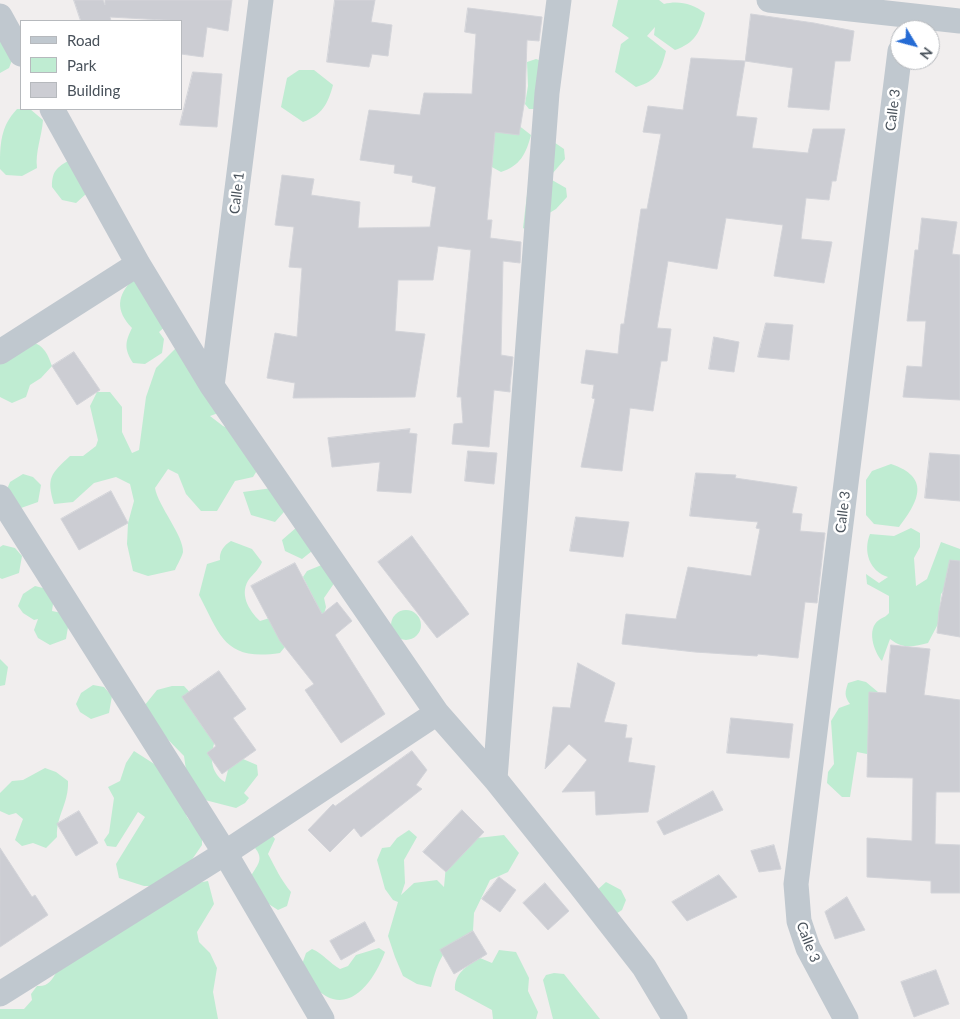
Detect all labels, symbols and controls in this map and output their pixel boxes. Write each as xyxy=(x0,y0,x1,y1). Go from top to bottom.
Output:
legend xyxy=(20,20,182,110)
north arrow xyxy=(890,20,940,70)
text: Road xyxy=(67,31,100,49)
text: N xyxy=(917,44,937,63)
text: Park xyxy=(67,56,96,74)
text: Building xyxy=(67,81,120,99)
street label: Calle 3 xyxy=(882,88,904,132)
street label: Calle 1 xyxy=(226,171,248,215)
street label: Calle 3 xyxy=(832,490,854,534)
street label: Calle 3 xyxy=(793,919,823,965)

